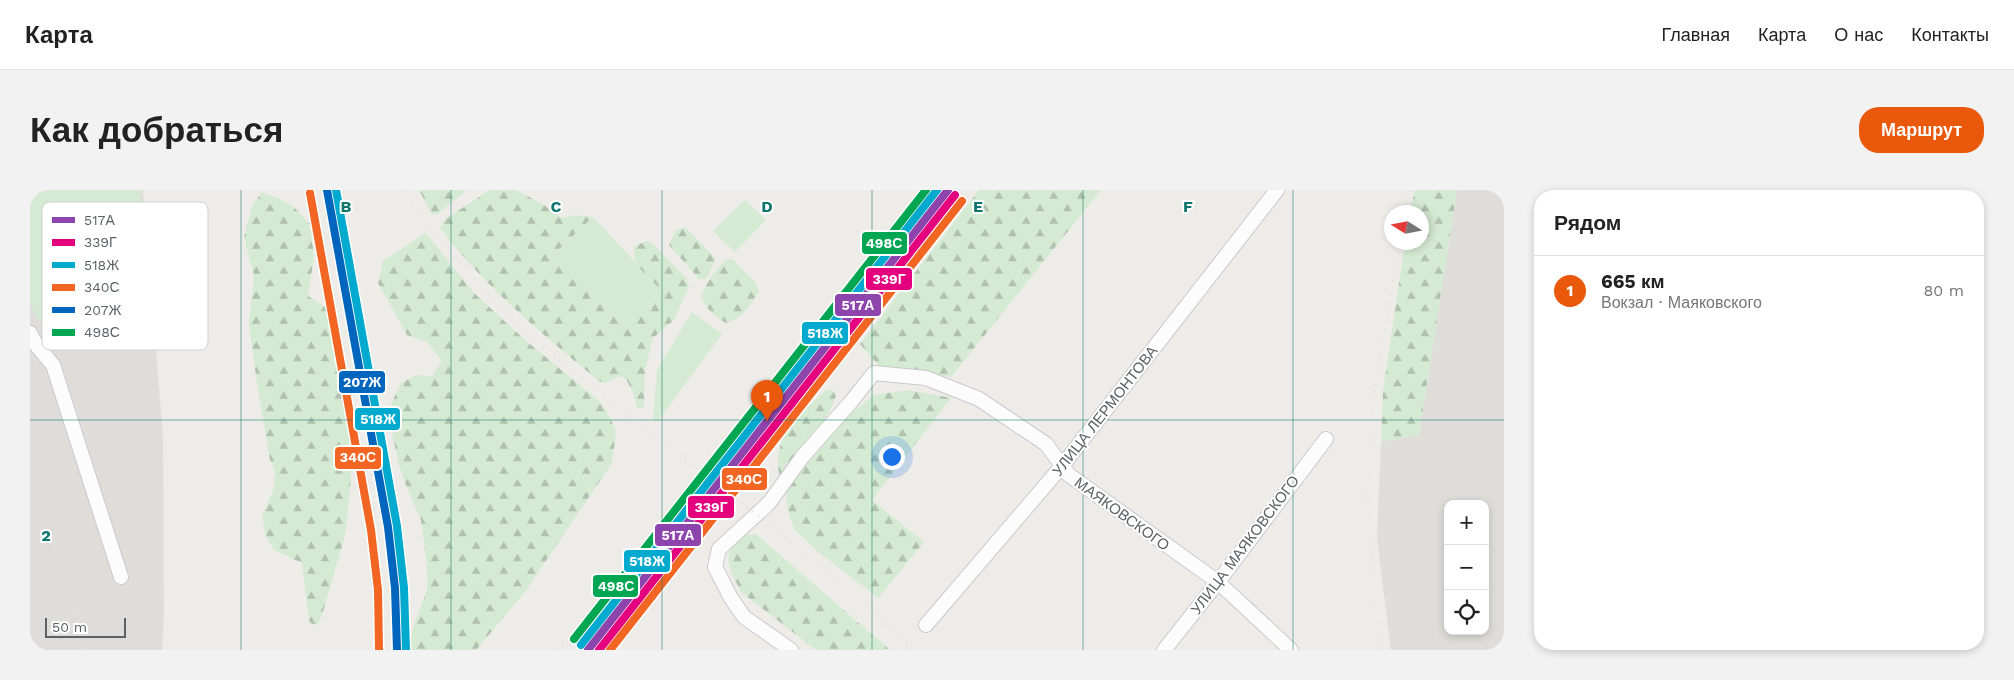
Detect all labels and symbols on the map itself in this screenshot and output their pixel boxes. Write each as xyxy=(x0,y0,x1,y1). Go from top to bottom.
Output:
text: B xyxy=(341,197,352,216)
text: C xyxy=(551,197,562,216)
text: D xyxy=(761,197,773,216)
text: E xyxy=(973,197,983,216)
text: F xyxy=(1183,197,1193,216)
legend xyxy=(42,202,208,350)
north arrow xyxy=(1384,205,1429,250)
text: 517А xyxy=(84,212,115,228)
line badge: 498С xyxy=(861,231,908,255)
text: 339Г xyxy=(84,234,117,250)
text: 498С xyxy=(866,235,902,251)
text: 518Ж xyxy=(84,257,119,273)
line badge: 339Г xyxy=(865,267,913,291)
text: 339Г xyxy=(872,271,906,287)
text: 340С xyxy=(84,279,120,295)
line badge: 517А xyxy=(834,293,882,317)
text: 517А xyxy=(842,297,874,313)
text: 207Ж xyxy=(84,302,121,318)
line badge: 518Ж xyxy=(801,321,849,345)
text: 498С xyxy=(84,324,120,340)
text: 518Ж xyxy=(807,325,843,341)
street label: УЛИЦА ЛЕРМОНТОВА xyxy=(1049,342,1161,480)
line badge: 207Ж xyxy=(338,370,386,394)
text: 207Ж xyxy=(343,374,381,390)
pin: 1 xyxy=(751,380,783,421)
line badge: 518Ж xyxy=(354,407,401,431)
text: 518Ж xyxy=(360,411,396,427)
your location xyxy=(879,444,905,470)
line badge: 340С xyxy=(334,446,382,470)
text: 340С xyxy=(340,449,376,465)
line badge: 340С xyxy=(721,467,768,491)
text: 340С xyxy=(726,471,762,487)
street label: УЛИЦА МАЯКОВСКОГО xyxy=(1187,472,1303,618)
street label: МАЯКОВСКОГО xyxy=(1071,473,1173,555)
line badge: 339Г xyxy=(687,495,735,519)
text: 339Г xyxy=(694,499,728,515)
line badge: 517А xyxy=(654,523,702,547)
text: 2 xyxy=(41,526,51,545)
text: 517А xyxy=(662,527,694,543)
line badge: 518Ж xyxy=(623,549,671,573)
text: 518Ж xyxy=(629,553,665,569)
line badge: 498С xyxy=(592,574,639,598)
text: 498С xyxy=(598,578,634,594)
scale bar xyxy=(45,615,126,638)

